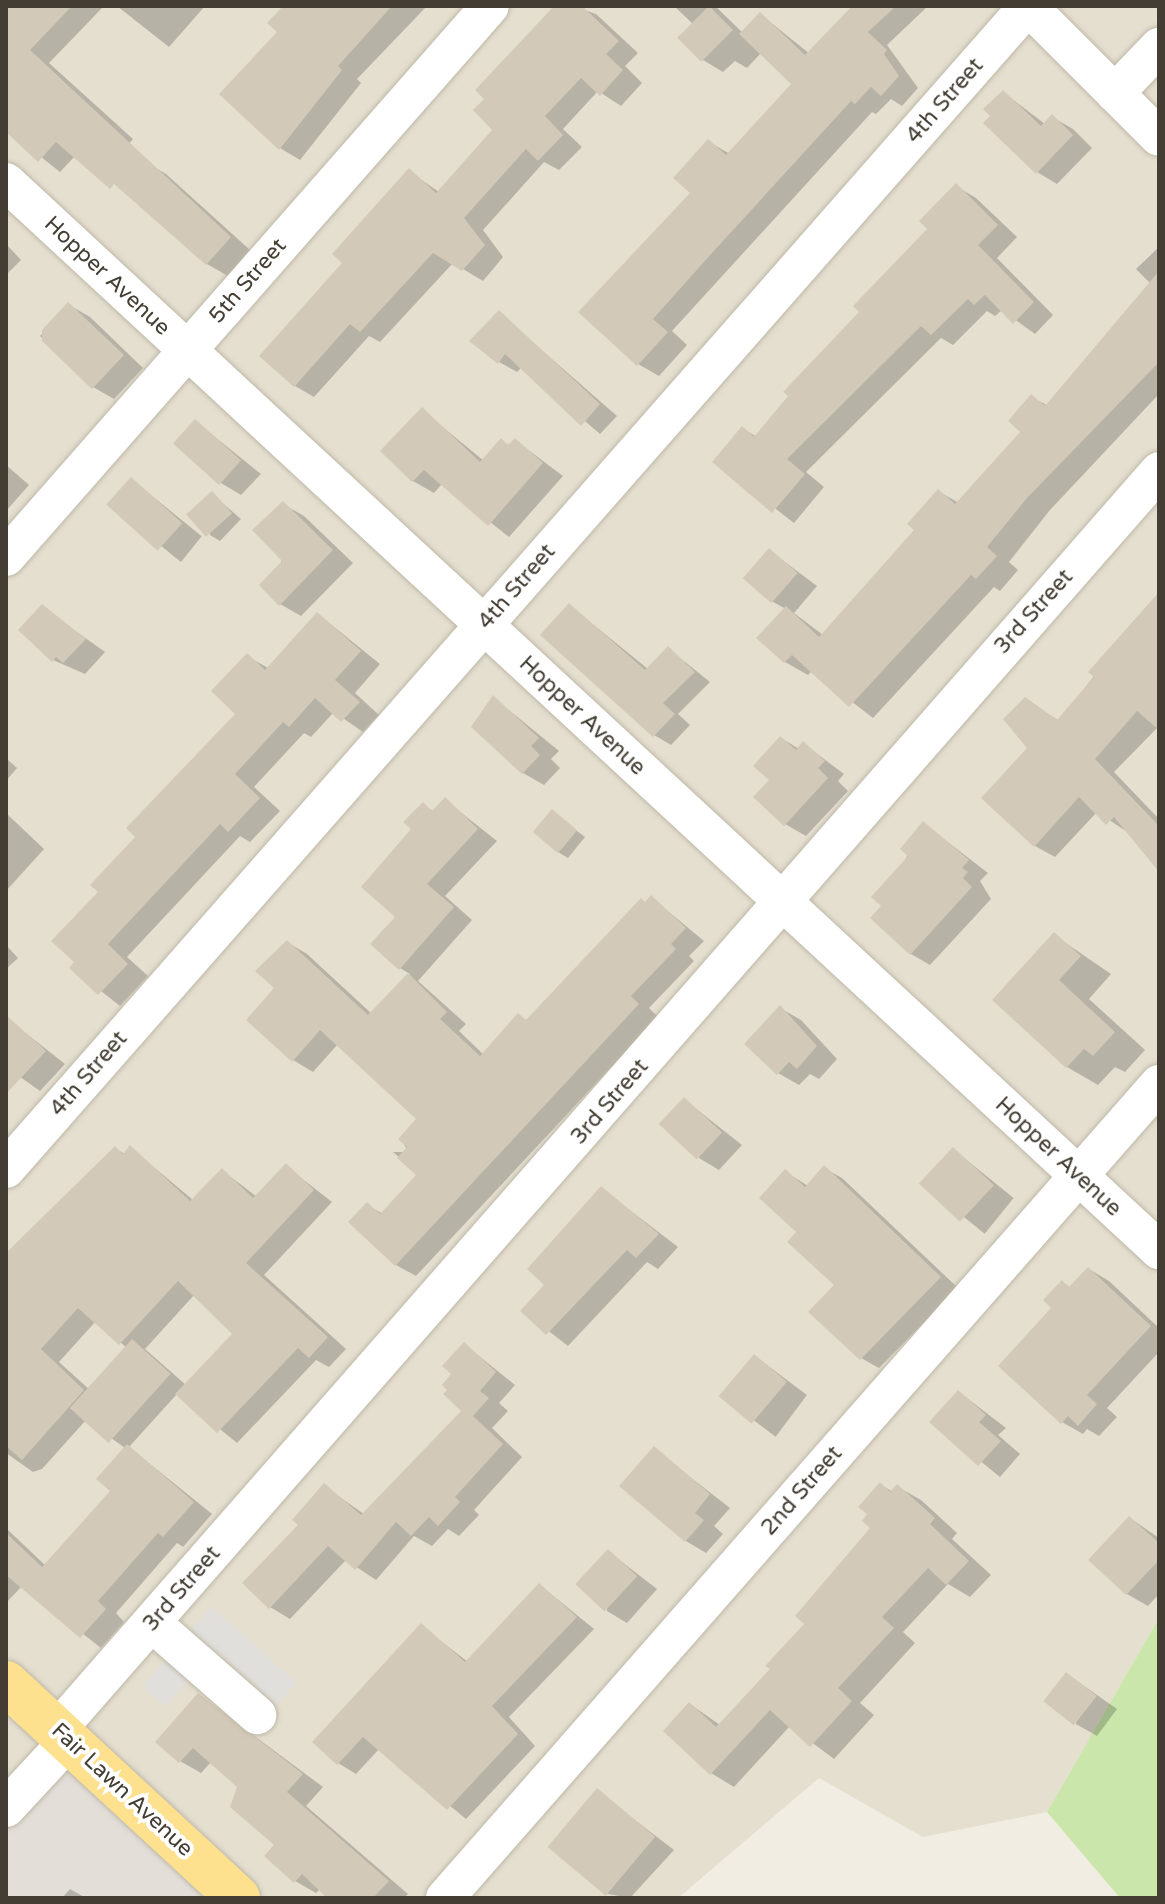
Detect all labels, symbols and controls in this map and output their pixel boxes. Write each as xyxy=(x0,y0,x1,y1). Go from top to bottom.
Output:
street label: 4th Street xyxy=(901,53,989,149)
street label: Hopper Avenue xyxy=(38,211,176,341)
street label: 5th Street xyxy=(204,233,292,329)
street label: 4th Street xyxy=(473,539,561,635)
street label: 3rd Street xyxy=(989,564,1079,660)
street label: Hopper Avenue xyxy=(513,651,651,781)
street label: 4th Street xyxy=(45,1026,133,1122)
street label: 3rd Street xyxy=(566,1054,654,1150)
street label: Hopper Avenue xyxy=(989,1092,1127,1222)
street label: 2nd Street xyxy=(756,1441,848,1541)
street label: 3rd Street xyxy=(138,1541,226,1637)
street label: Fair Lawn Avenue xyxy=(46,1718,198,1862)

